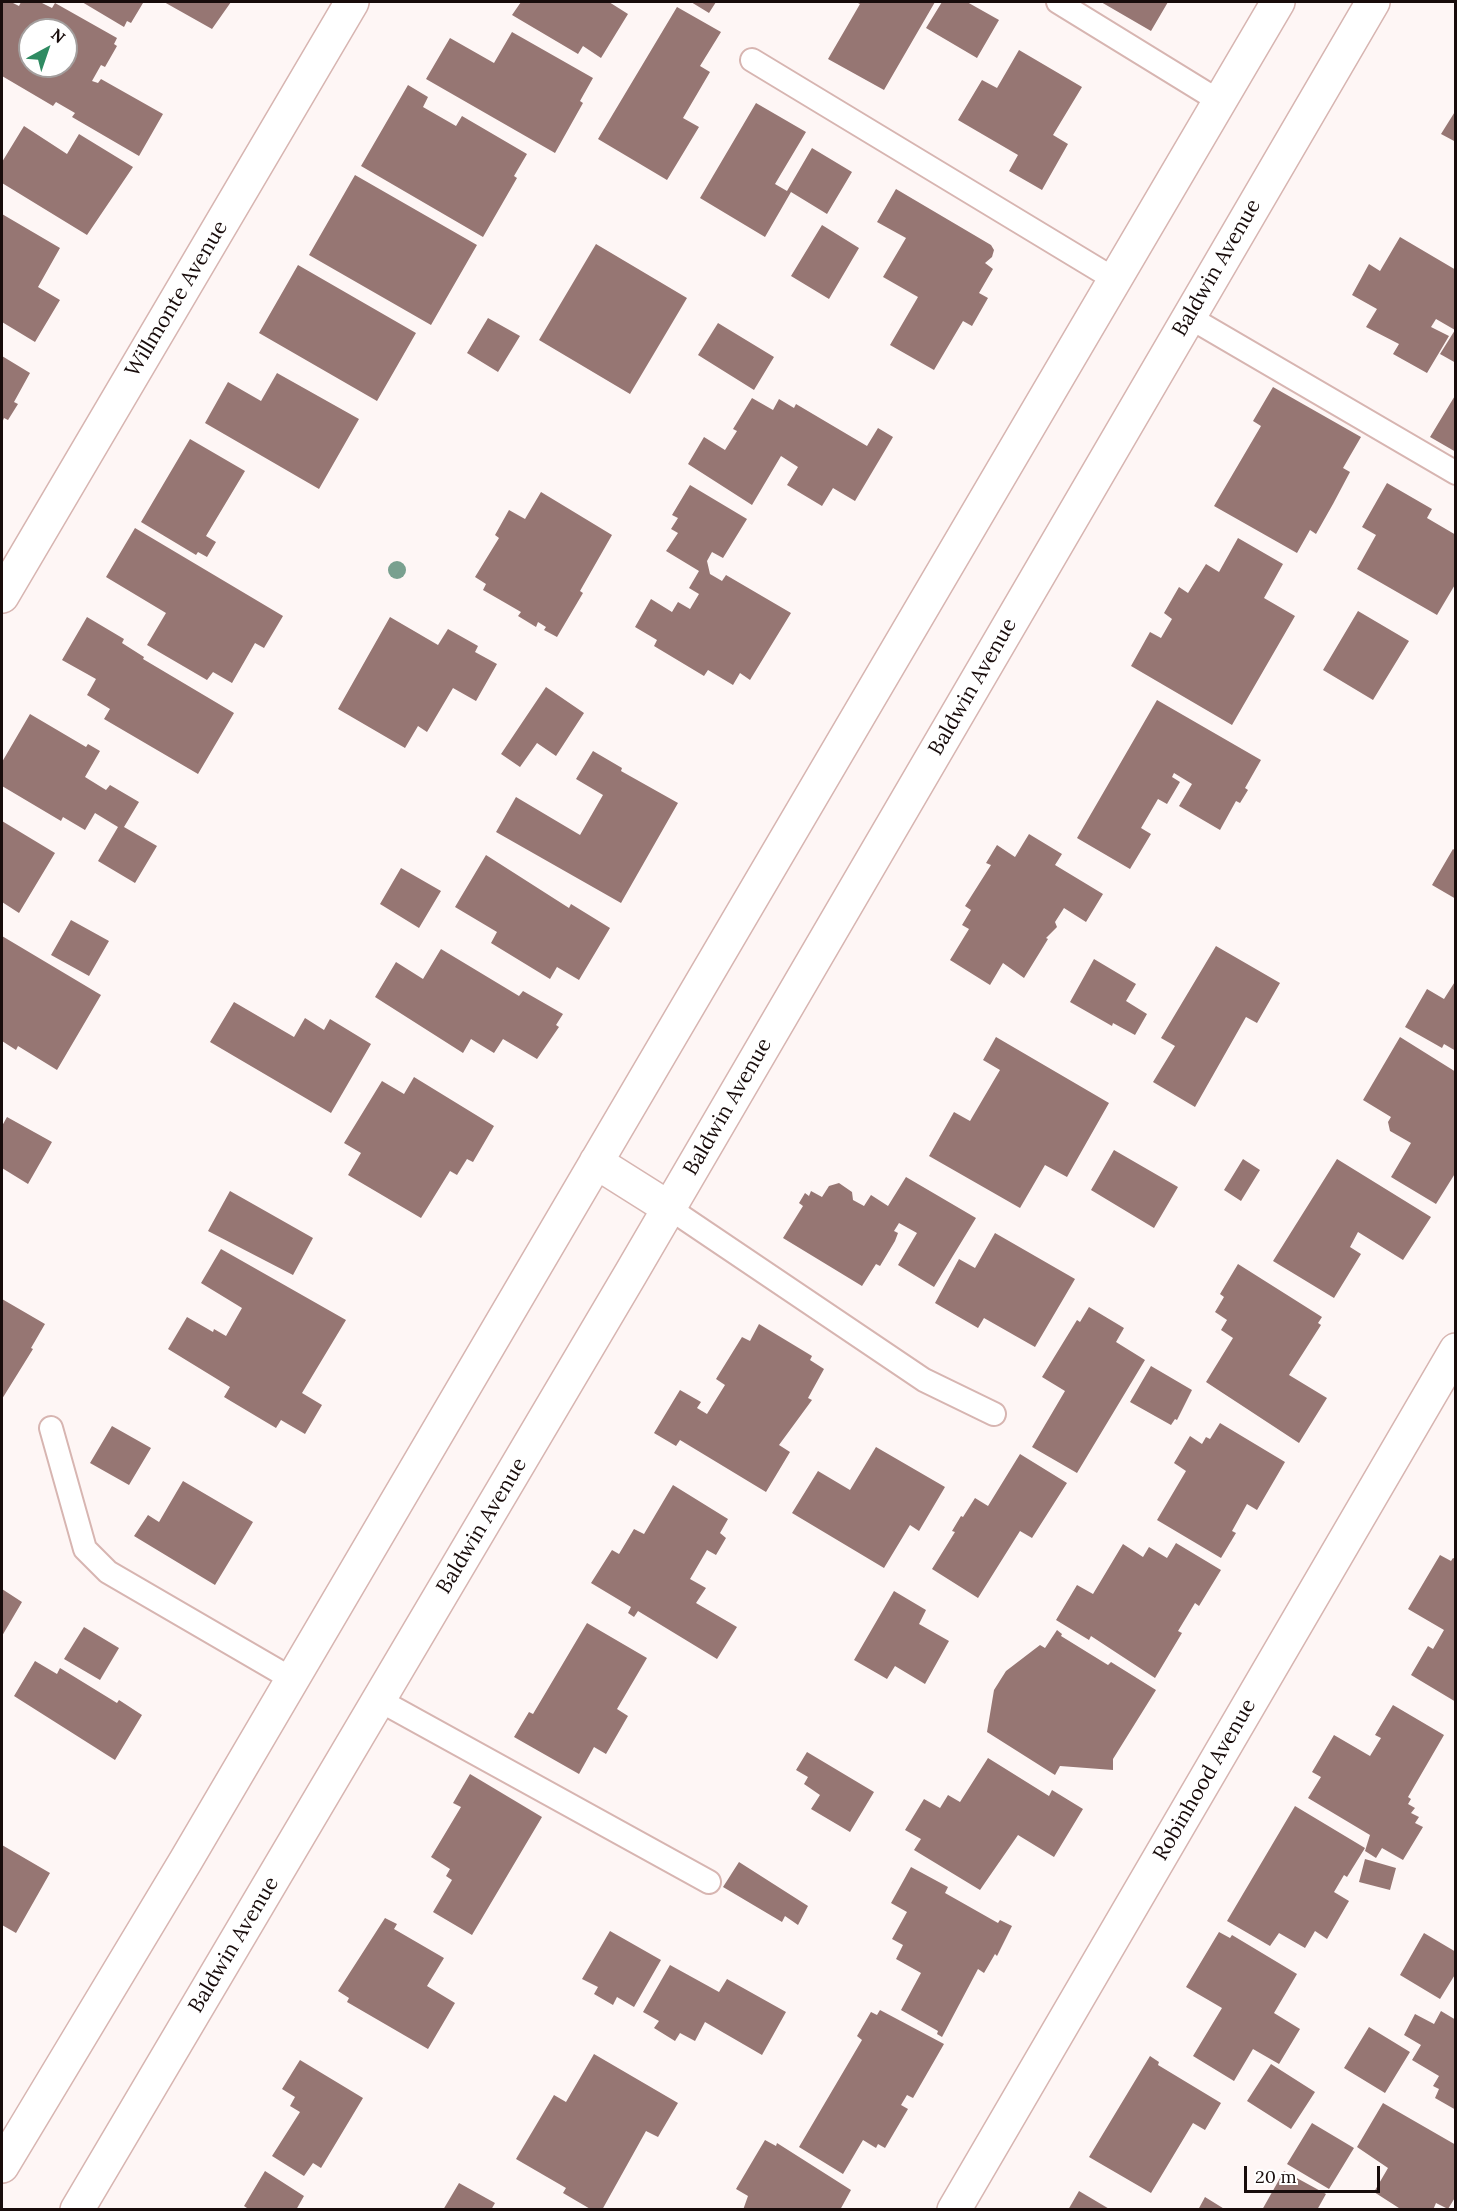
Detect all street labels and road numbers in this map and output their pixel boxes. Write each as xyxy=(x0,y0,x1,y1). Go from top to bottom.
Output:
street label: Baldwin Avenue xyxy=(1168,195,1266,341)
street label: Willmonte Avenue xyxy=(120,216,234,382)
street label: Baldwin Avenue xyxy=(924,614,1022,760)
street label: Baldwin Avenue xyxy=(679,1034,777,1180)
street label: Baldwin Avenue xyxy=(431,1453,533,1599)
street label: Robinhood Avenue xyxy=(1148,1695,1262,1865)
street label: Baldwin Avenue xyxy=(183,1872,285,2018)

